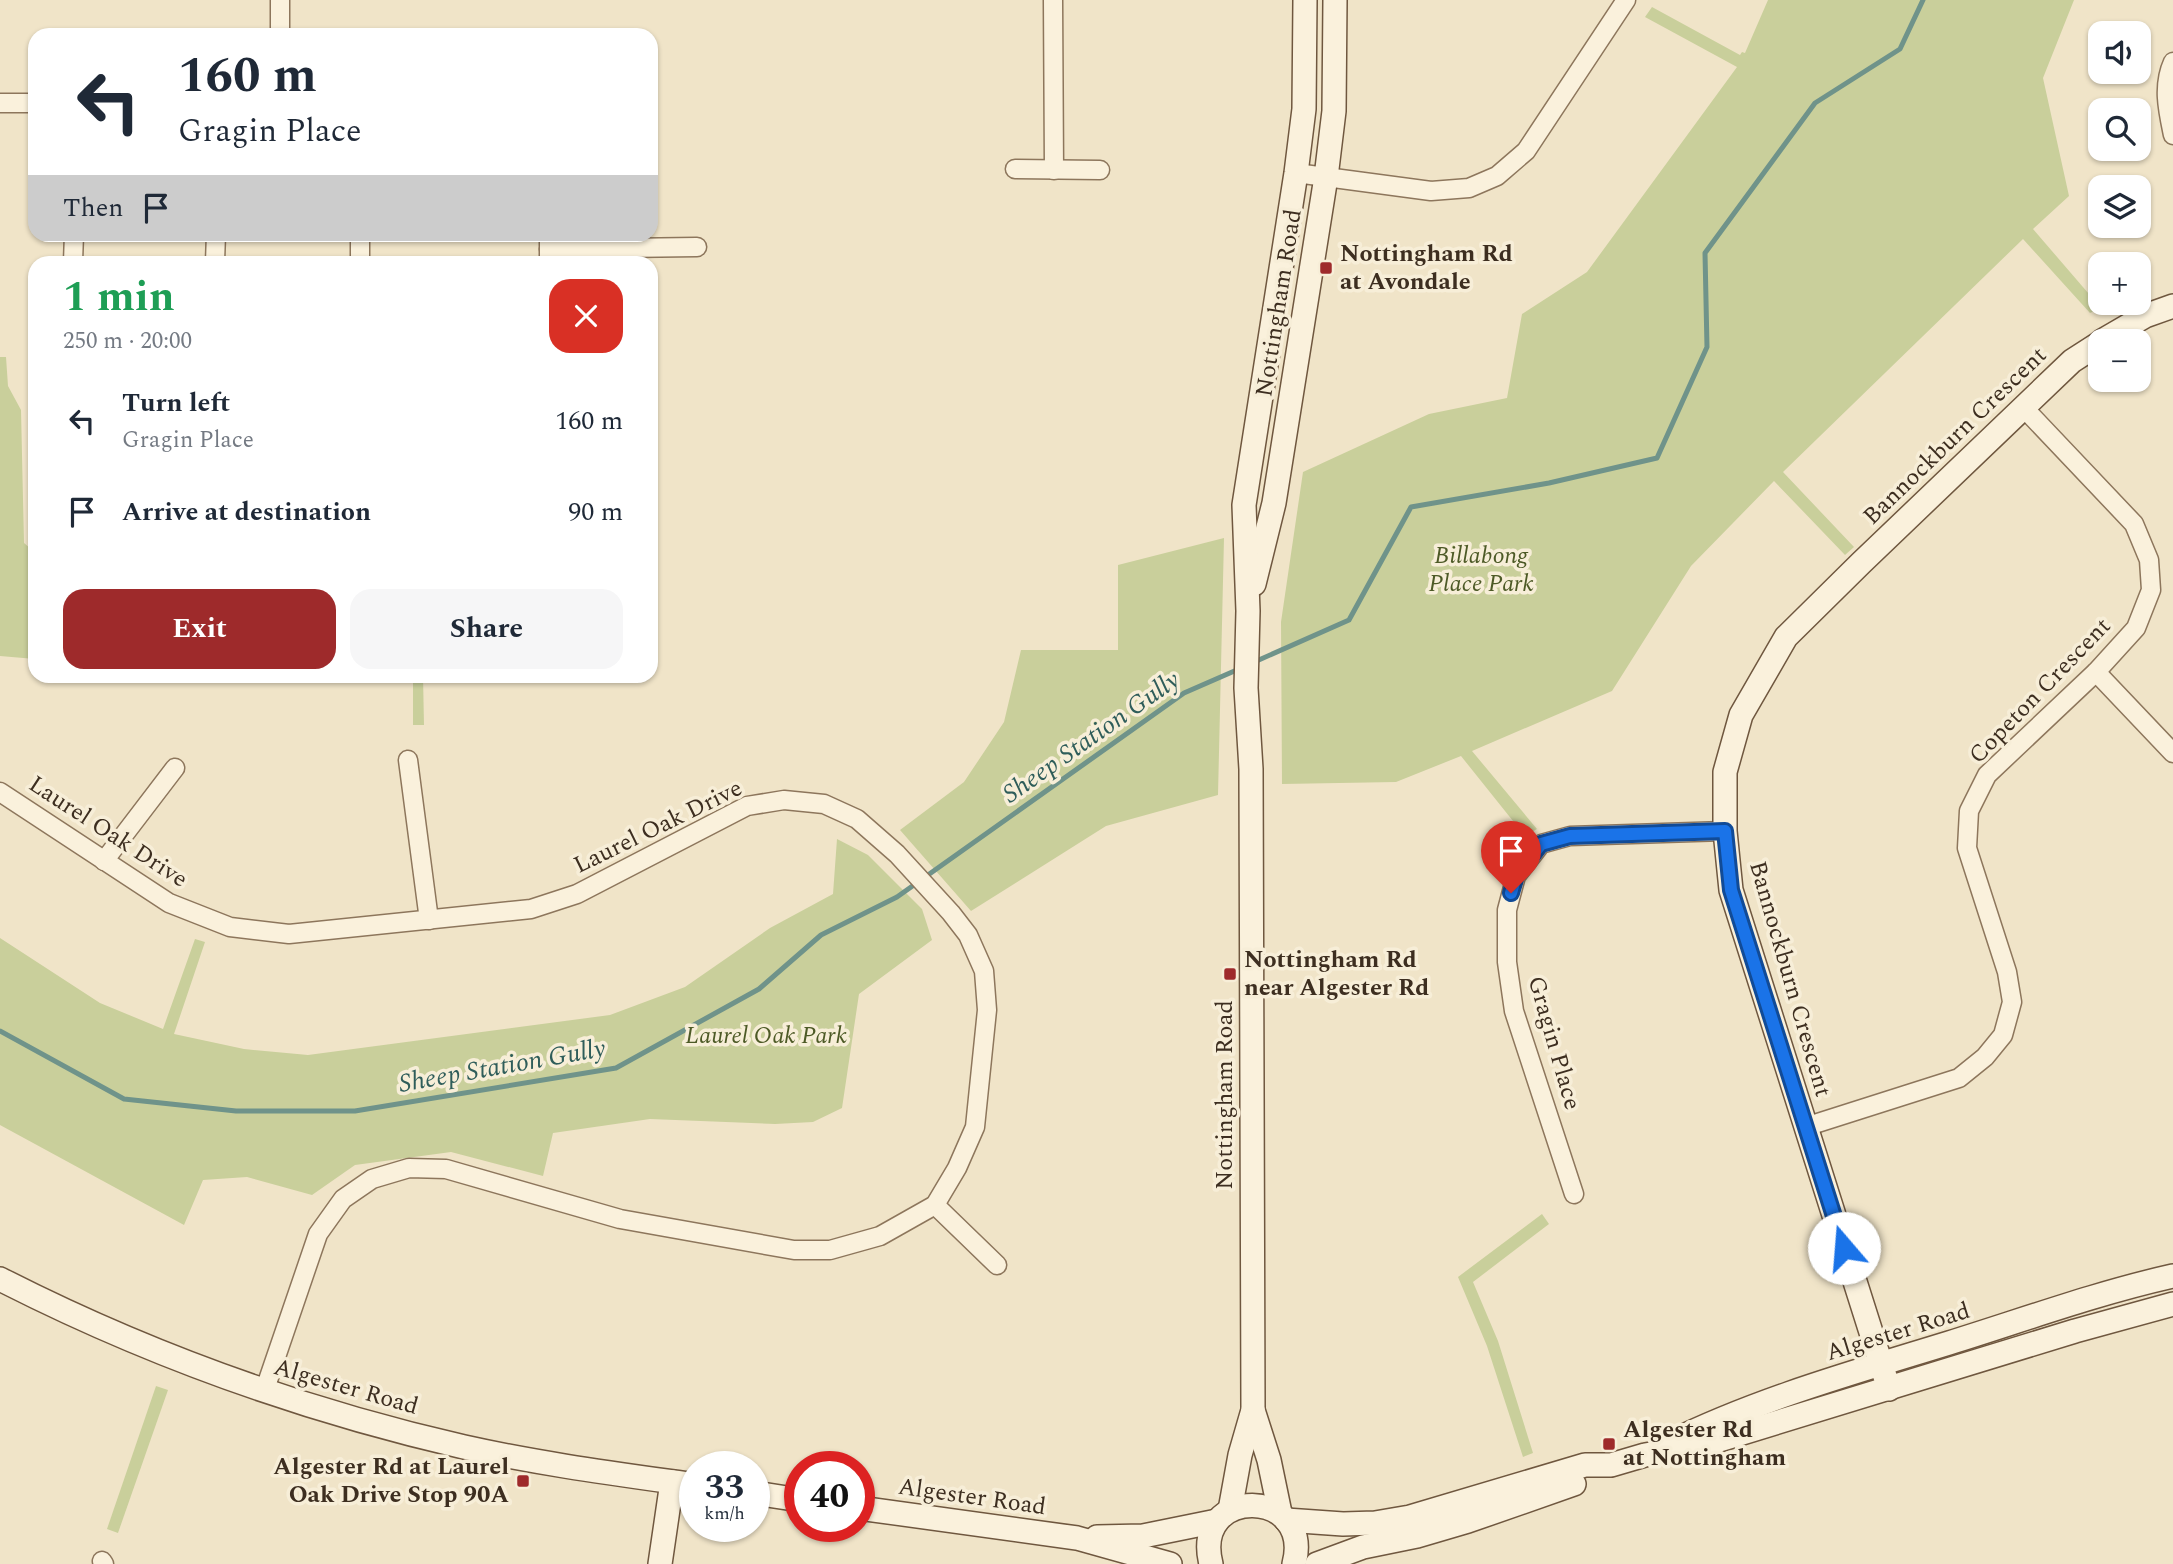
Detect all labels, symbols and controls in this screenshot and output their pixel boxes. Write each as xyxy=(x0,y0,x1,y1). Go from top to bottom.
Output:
map controls xyxy=(2088,21,2151,392)
button: sound xyxy=(2088,21,2151,84)
text: 160 m xyxy=(178,39,317,114)
icon: left xyxy=(63,56,154,147)
button: search xyxy=(2088,98,2151,161)
text: Gragin Place xyxy=(178,107,362,156)
button: layers xyxy=(2088,175,2151,238)
text: Then xyxy=(63,188,123,228)
icon: arrive xyxy=(137,189,175,227)
street label: Nottingham Road xyxy=(1246,207,1312,399)
place label: Nottingham Rd at Avondale xyxy=(1340,236,1513,300)
button: + xyxy=(2088,252,2151,315)
marker: Nottingham Rd at Avondale xyxy=(1318,260,1334,276)
text: 1 min xyxy=(63,266,175,329)
button: close xyxy=(549,279,623,353)
text: 250 m · 20:00 xyxy=(63,324,192,359)
button: − xyxy=(2088,329,2151,392)
street label: Bannockburn Crescent xyxy=(1855,338,2055,534)
text: Turn left xyxy=(122,383,230,423)
text: 160 m xyxy=(555,401,623,441)
icon: left xyxy=(63,402,101,440)
text: Gragin Place xyxy=(122,423,254,458)
text: Arrive at destination xyxy=(122,492,371,532)
text: 90 m xyxy=(568,492,623,532)
icon: arrive xyxy=(63,493,101,531)
park label: Billabong Place Park xyxy=(1428,538,1534,602)
button: Exit xyxy=(63,589,336,669)
button: Share xyxy=(350,589,623,669)
street label: Copeton Crescent xyxy=(1960,610,2120,772)
water label: Sheep Station Gully xyxy=(994,660,1188,813)
street label: Laurel Oak Drive xyxy=(21,767,195,897)
street label: Laurel Oak Drive xyxy=(568,771,748,883)
pin xyxy=(1481,821,1541,893)
icon: arrive xyxy=(1492,832,1530,870)
street label: Bannockburn Crescent xyxy=(1739,857,1841,1101)
place label: Nottingham Rd near Algester Rd xyxy=(1244,942,1429,1006)
marker: Nottingham Rd near Algester Rd xyxy=(1222,966,1238,982)
street label: Gragin Place xyxy=(1518,972,1590,1114)
street label: Nottingham Road xyxy=(1207,1000,1243,1190)
park label: Laurel Oak Park xyxy=(685,1018,847,1054)
water label: Sheep Station Gully xyxy=(396,1028,609,1104)
position arrow xyxy=(1807,1211,1881,1285)
street label: Algester Road xyxy=(1821,1293,1975,1371)
street label: Algester Road xyxy=(269,1349,423,1425)
place label: Algester Rd at Nottingham xyxy=(1623,1412,1786,1476)
marker: Algester Rd at Nottingham xyxy=(1601,1436,1617,1452)
place label: Algester Rd at Laurel Oak Drive Stop 90A xyxy=(273,1449,509,1513)
speed limit sign: 40 xyxy=(784,1451,875,1542)
text: 33 xyxy=(705,1461,744,1514)
street label: Algester Road xyxy=(896,1469,1048,1525)
marker: Algester Rd at Laurel Oak Drive Stop 90A xyxy=(515,1473,531,1489)
text: km/h xyxy=(704,1500,745,1527)

